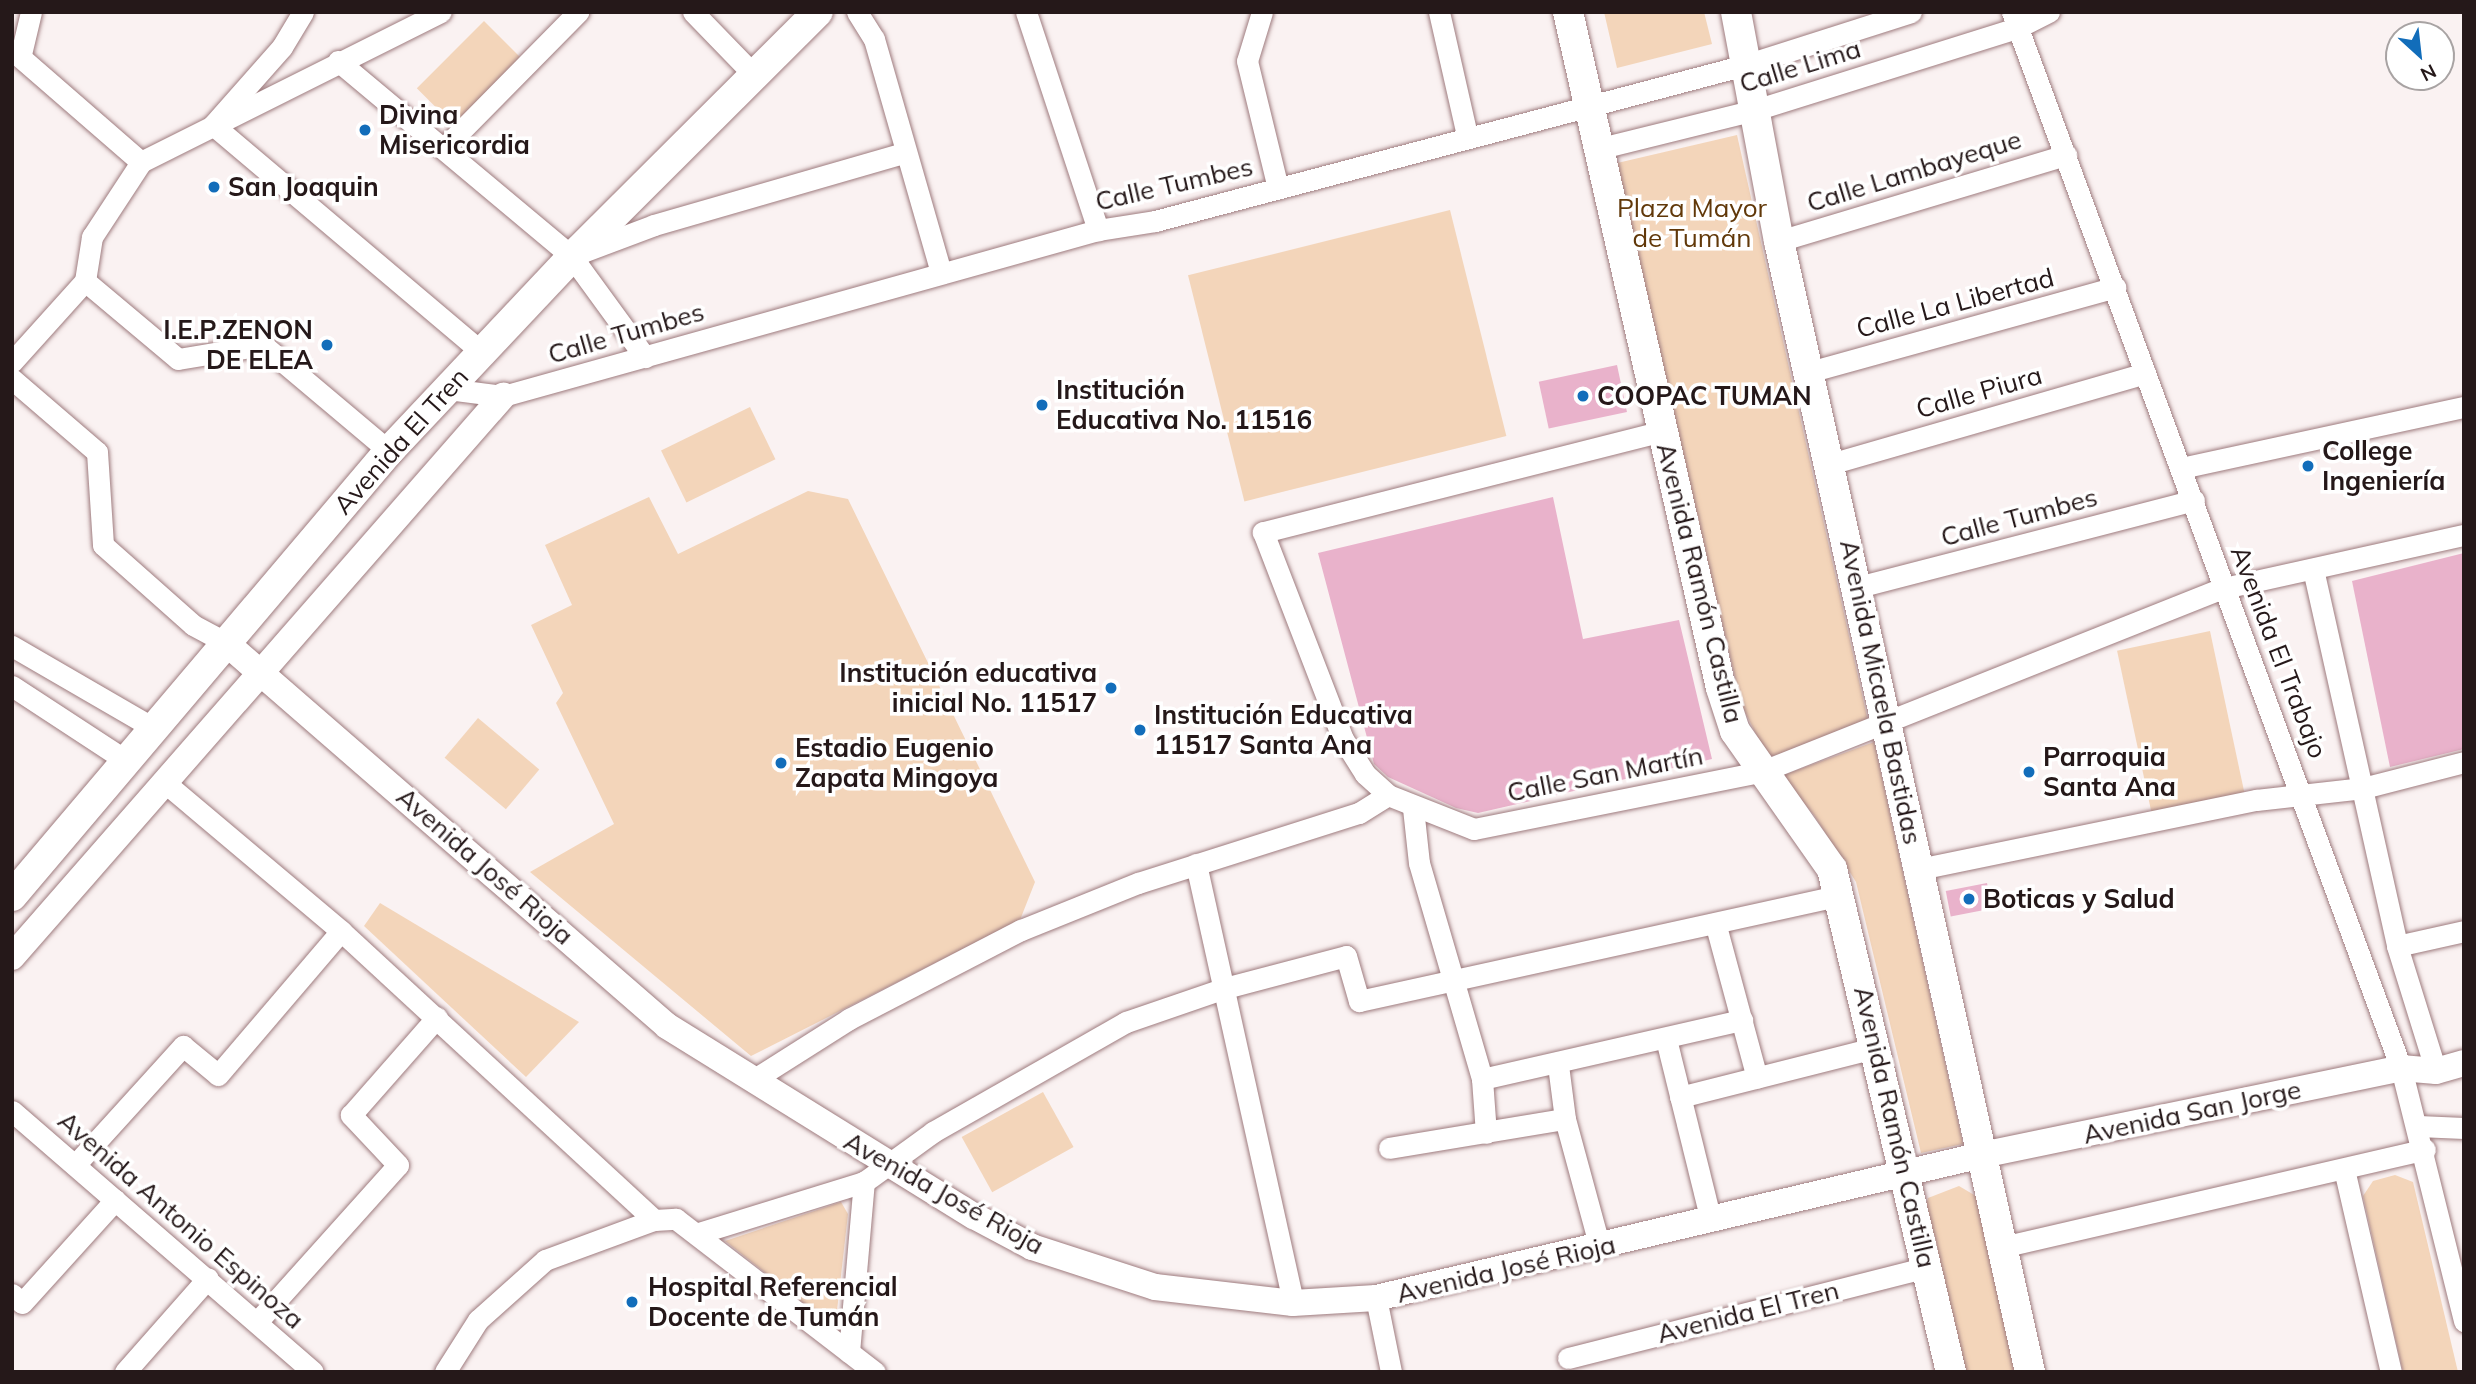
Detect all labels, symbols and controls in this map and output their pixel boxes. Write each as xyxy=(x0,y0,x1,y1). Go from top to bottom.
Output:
north arrow xyxy=(2385,21,2455,91)
street label: Calle Lima xyxy=(1736,33,1864,99)
text: N xyxy=(2417,59,2440,87)
place label: Divina Misericordia xyxy=(379,99,530,160)
marker: Divina Misericordia xyxy=(357,122,373,138)
street label: Calle Lambayeque xyxy=(1803,124,2025,218)
street label: Calle Tumbes xyxy=(1092,151,1256,217)
place label: San Joaquin xyxy=(228,171,379,203)
marker: San Joaquin xyxy=(206,179,222,195)
park label: Plaza Mayor de Tumán xyxy=(1617,192,1767,254)
street label: Calle La Libertad xyxy=(1853,262,2057,344)
street label: Calle Tumbes xyxy=(545,296,707,370)
place label: I.E.P.ZENON DE ELEA xyxy=(163,314,313,376)
marker: I.E.P.ZENON DE ELEA xyxy=(319,337,335,353)
street label: Calle Piura xyxy=(1913,359,2045,425)
street label: Avenida El Tren xyxy=(327,361,475,521)
place label: Institución Educativa No. 11516 xyxy=(1056,374,1312,436)
place label: COOPAC TUMAN xyxy=(1597,380,1812,412)
marker: COOPAC TUMAN xyxy=(1575,388,1591,404)
marker: Institución Educativa No. 11516 xyxy=(1034,397,1050,413)
place label: College Ingeniería xyxy=(2322,435,2445,496)
street label: Avenida Ramón Castilla xyxy=(1650,440,1750,726)
marker: College Ingeniería xyxy=(2300,458,2316,474)
street label: Calle Tumbes xyxy=(1937,481,2101,553)
street label: Avenida Micaela Bastidas xyxy=(1833,537,1929,847)
street label: Avenida El Trabajo xyxy=(2224,542,2334,762)
place label: Institución educativa inicial No. 11517 xyxy=(839,657,1097,718)
marker: Institución educativa inicial No. 11517 xyxy=(1103,680,1119,696)
place label: Institución Educativa 11517 Santa Ana xyxy=(1154,699,1413,760)
marker: Institución Educativa 11517 Santa Ana xyxy=(1132,722,1148,738)
place label: Estadio Eugenio Zapata Mingoya xyxy=(795,732,998,794)
street label: Calle San Martín xyxy=(1505,740,1705,808)
place label: Parroquia Santa Ana xyxy=(2043,741,2176,802)
marker: Estadio Eugenio Zapata Mingoya xyxy=(773,755,789,771)
marker: Parroquia Santa Ana xyxy=(2021,764,2037,780)
street label: Avenida José Rioja xyxy=(390,781,580,951)
place label: Boticas y Salud xyxy=(1983,883,2175,915)
marker: Boticas y Salud xyxy=(1961,891,1977,907)
street label: Avenida Ramón Castilla xyxy=(1847,983,1943,1271)
street label: Avenida San Jorge xyxy=(2080,1074,2304,1150)
street label: Avenida Antonio Espinoza xyxy=(52,1105,310,1335)
street label: Avenida José Rioja xyxy=(839,1125,1049,1261)
street label: Avenida José Rioja xyxy=(1394,1229,1618,1309)
place label: Hospital Referencial Docente de Tumán xyxy=(648,1271,898,1332)
street label: Avenida El Tren xyxy=(1654,1274,1842,1350)
marker: Hospital Referencial Docente de Tumán xyxy=(622,1292,642,1312)

